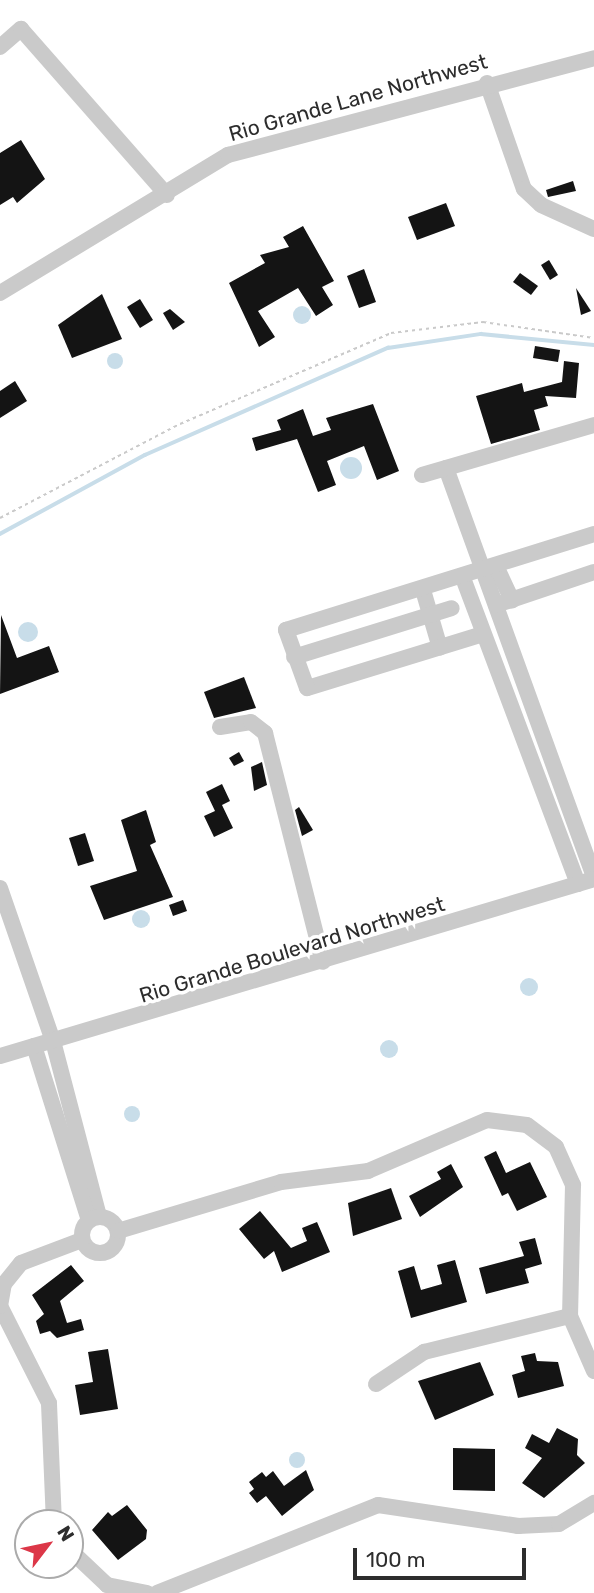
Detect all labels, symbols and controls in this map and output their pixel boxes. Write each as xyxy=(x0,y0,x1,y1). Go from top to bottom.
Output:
street label: Rio Grande Lane Northwest xyxy=(226,49,490,147)
street label: Rio Grande Boulevard Northwest xyxy=(136,891,448,1009)
north arrow xyxy=(14,1509,84,1579)
text: N xyxy=(52,1522,79,1546)
scale bar xyxy=(356,1534,529,1578)
text: 100 m xyxy=(366,1547,425,1572)

